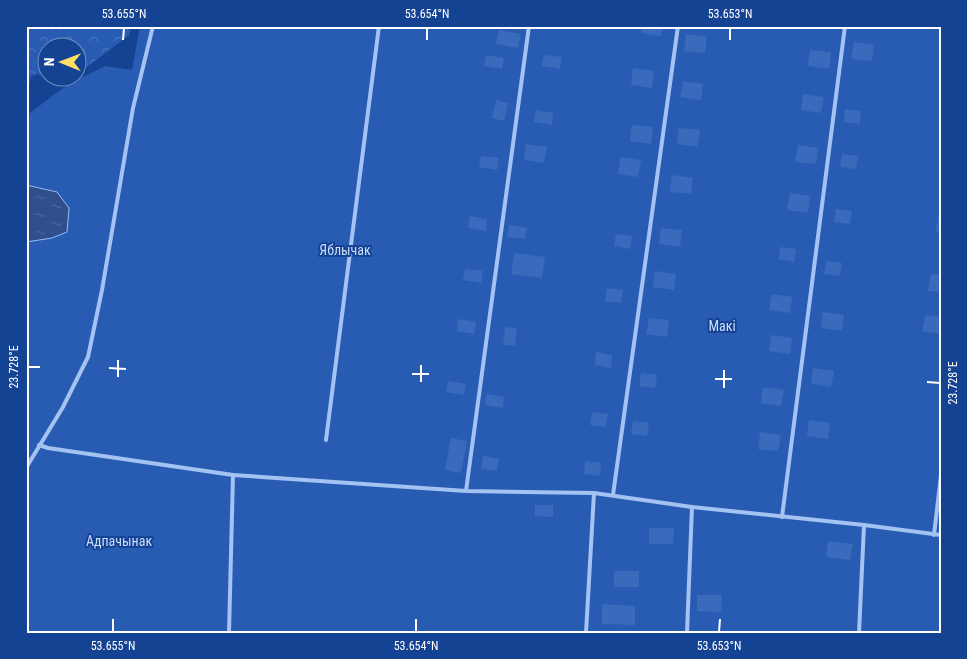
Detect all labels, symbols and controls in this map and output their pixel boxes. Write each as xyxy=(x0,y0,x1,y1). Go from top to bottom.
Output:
text: 53.655°N xyxy=(102,7,146,21)
text: 53.654°N xyxy=(405,7,449,21)
text: 53.653°N xyxy=(708,7,752,21)
north arrow xyxy=(38,38,88,88)
text: N xyxy=(41,57,57,66)
park label: Яблычак xyxy=(319,242,371,258)
park label: Макі xyxy=(708,318,736,334)
text: 23.728°E xyxy=(7,345,21,389)
text: 23.728°E xyxy=(946,361,960,405)
park label: Адпачынак xyxy=(86,533,152,549)
text: 53.655°N xyxy=(91,639,135,653)
text: 53.654°N xyxy=(394,639,438,653)
text: 53.653°N xyxy=(697,639,741,653)

